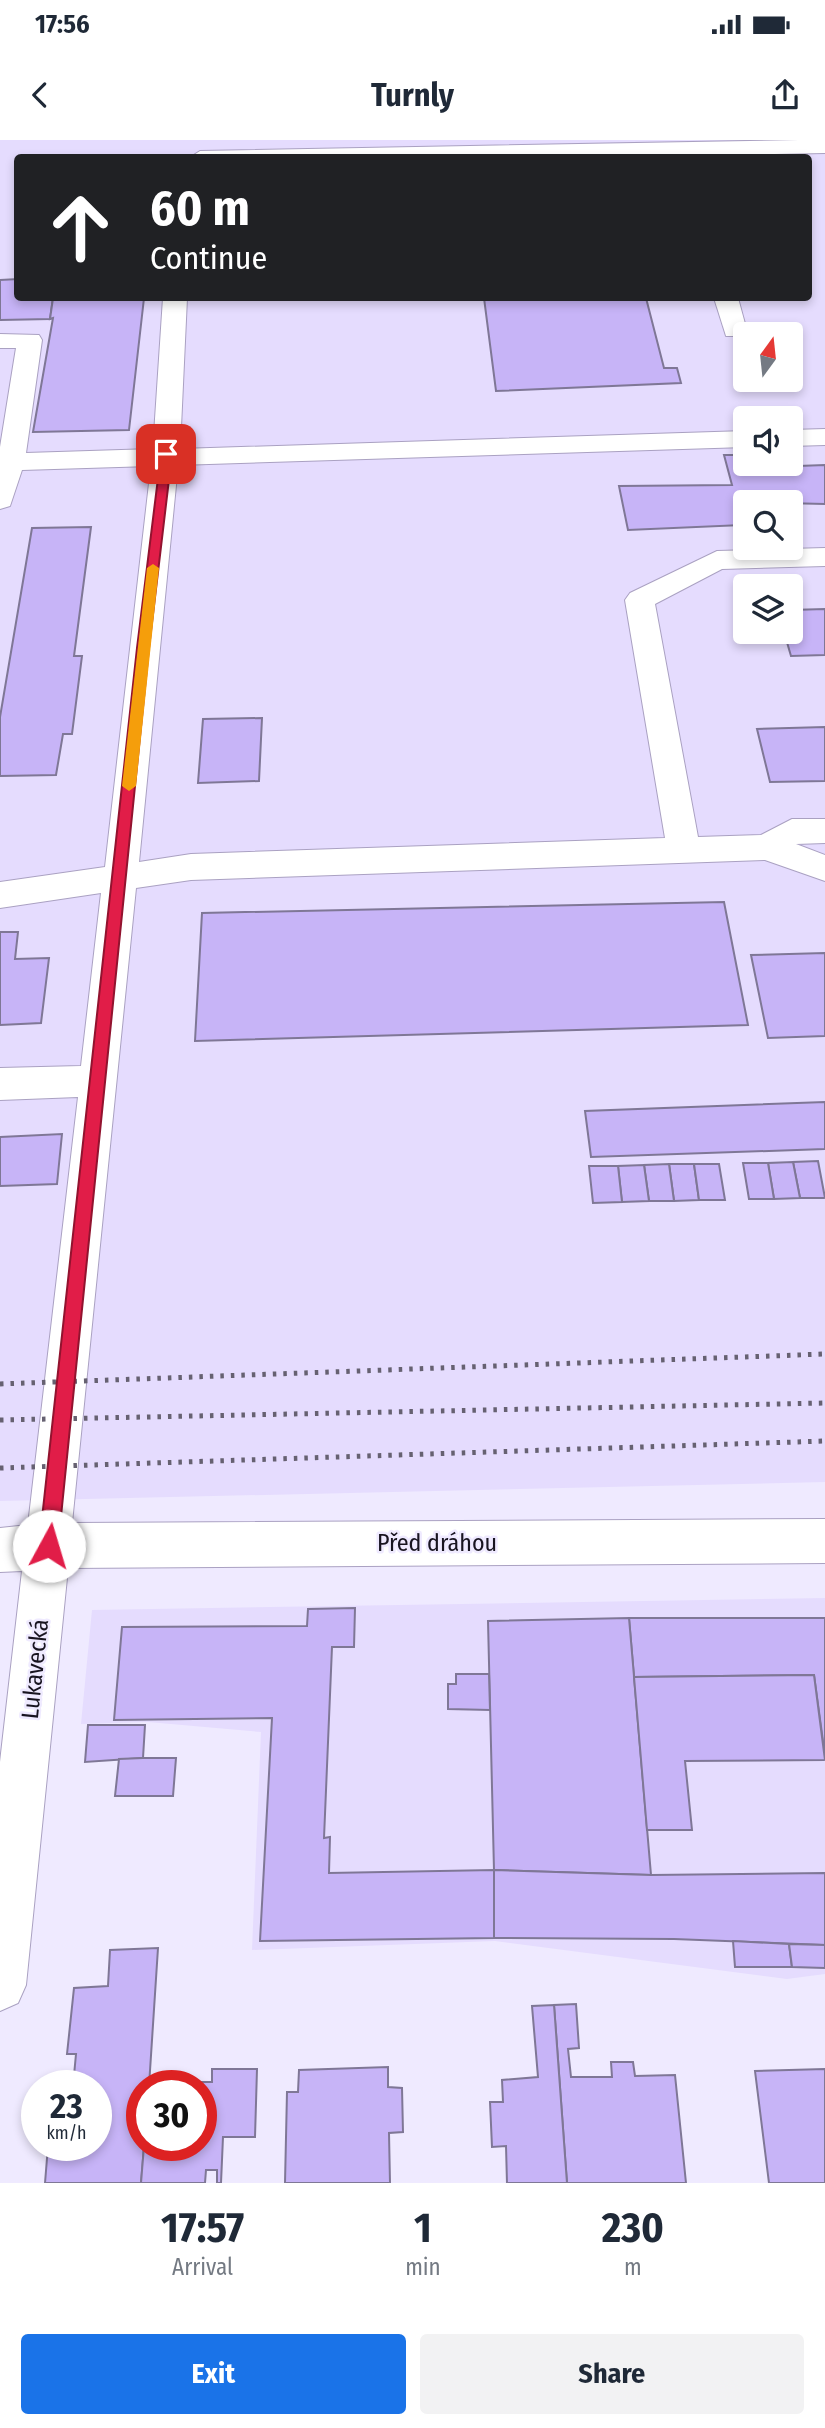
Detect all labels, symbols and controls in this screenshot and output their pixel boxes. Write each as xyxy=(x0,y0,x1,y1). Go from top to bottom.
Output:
text: 17:56 xyxy=(35,9,90,40)
icon: back xyxy=(21,76,59,114)
text: Turnly xyxy=(371,76,454,114)
icon: share xyxy=(766,76,804,114)
text: 60 m xyxy=(150,179,250,238)
icon: ahead xyxy=(35,182,126,273)
text: Continue xyxy=(150,239,267,277)
north arrow xyxy=(733,322,803,392)
map controls xyxy=(733,322,803,644)
button: sound xyxy=(733,406,803,476)
pin xyxy=(136,424,196,484)
icon: arrive xyxy=(147,435,185,473)
button: search xyxy=(733,490,803,560)
button: layers xyxy=(733,574,803,644)
position arrow xyxy=(12,1509,86,1583)
street label: Před dráhou xyxy=(377,1529,497,1557)
street label: Lukavecká xyxy=(16,1618,54,1720)
speed limit sign: 30 xyxy=(126,2070,217,2161)
text: 23 xyxy=(50,2085,83,2127)
text: km/h xyxy=(46,2122,87,2144)
text: 17:57 xyxy=(161,2203,244,2253)
text: 1 xyxy=(414,2203,432,2253)
text: 230 xyxy=(602,2203,664,2253)
text: Arrival xyxy=(172,2253,233,2281)
text: min xyxy=(405,2253,441,2281)
text: m xyxy=(624,2253,642,2281)
button: Exit xyxy=(21,2334,406,2414)
button: Share xyxy=(420,2334,804,2414)

